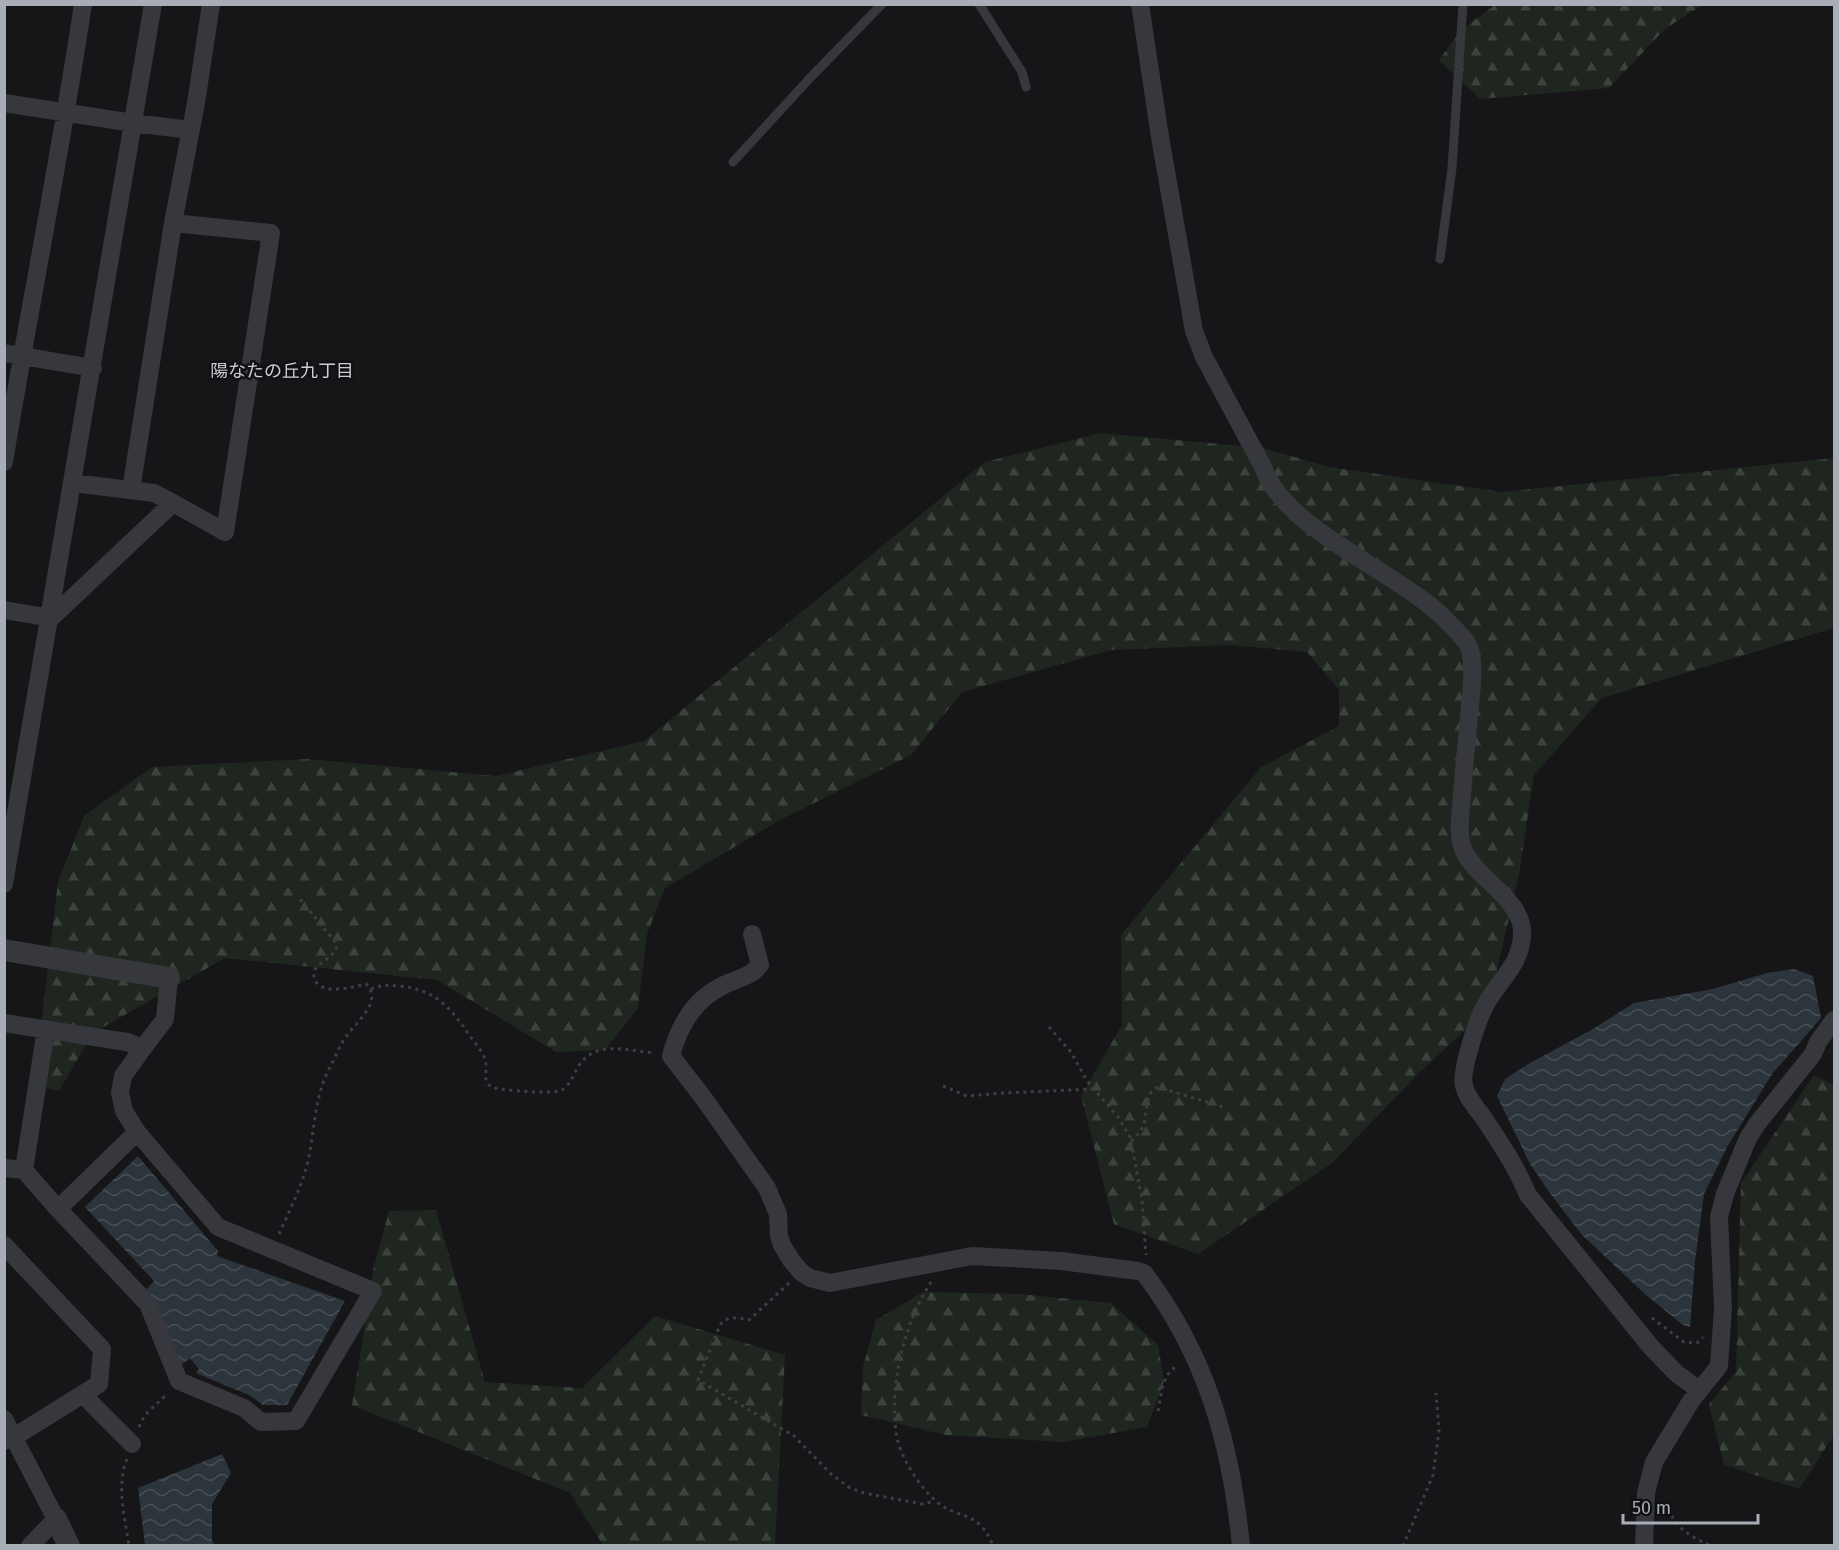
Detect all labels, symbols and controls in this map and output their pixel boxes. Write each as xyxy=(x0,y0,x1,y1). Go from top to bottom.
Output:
district label: 陽なたの丘九丁目 xyxy=(210,360,354,382)
scale bar xyxy=(1623,1487,1758,1525)
text: 50 m xyxy=(1632,1497,1671,1519)

